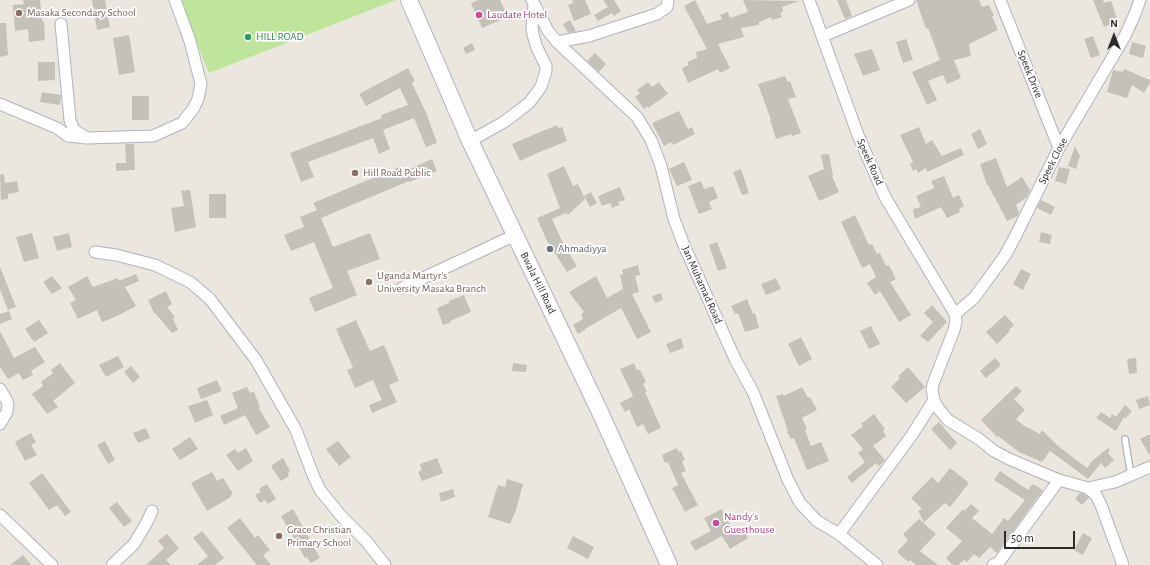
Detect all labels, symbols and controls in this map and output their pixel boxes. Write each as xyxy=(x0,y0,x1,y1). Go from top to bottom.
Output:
place label: Masaka Secondary School xyxy=(27,6,136,20)
marker: Masaka Secondary School xyxy=(14,8,24,18)
place label: Laudate Hotel xyxy=(487,8,547,22)
marker: Laudate Hotel xyxy=(474,10,484,20)
north arrow xyxy=(1094,16,1134,56)
text: N xyxy=(1110,18,1118,29)
place label: HILL ROAD xyxy=(256,30,304,44)
marker: HILL ROAD xyxy=(243,32,253,42)
street label: Speek Drive xyxy=(1014,48,1046,100)
street label: Speek Close xyxy=(1036,135,1070,187)
street label: Speek Road xyxy=(854,137,886,187)
place label: Hill Road Public xyxy=(363,166,431,180)
marker: Hill Road Public xyxy=(350,168,360,178)
place label: Ahmadiyya xyxy=(558,242,606,256)
marker: Ahmadiyya xyxy=(545,244,555,254)
street label: Jan Muhamad Road xyxy=(679,244,725,326)
street label: Bwala Hill Road xyxy=(517,250,559,316)
place label: Uganda Martyr's University Masaka Branch xyxy=(377,269,486,295)
marker: Uganda Martyr's University Masaka Branch xyxy=(364,277,374,287)
place label: Nandy's Guesthouse xyxy=(724,510,775,536)
marker: Nandy's Guesthouse xyxy=(711,518,721,528)
place label: Grace Christian Primary School xyxy=(287,523,351,549)
scale bar xyxy=(1006,523,1077,549)
marker: Grace Christian Primary School xyxy=(274,531,284,541)
text: 50 m xyxy=(1011,532,1034,544)

